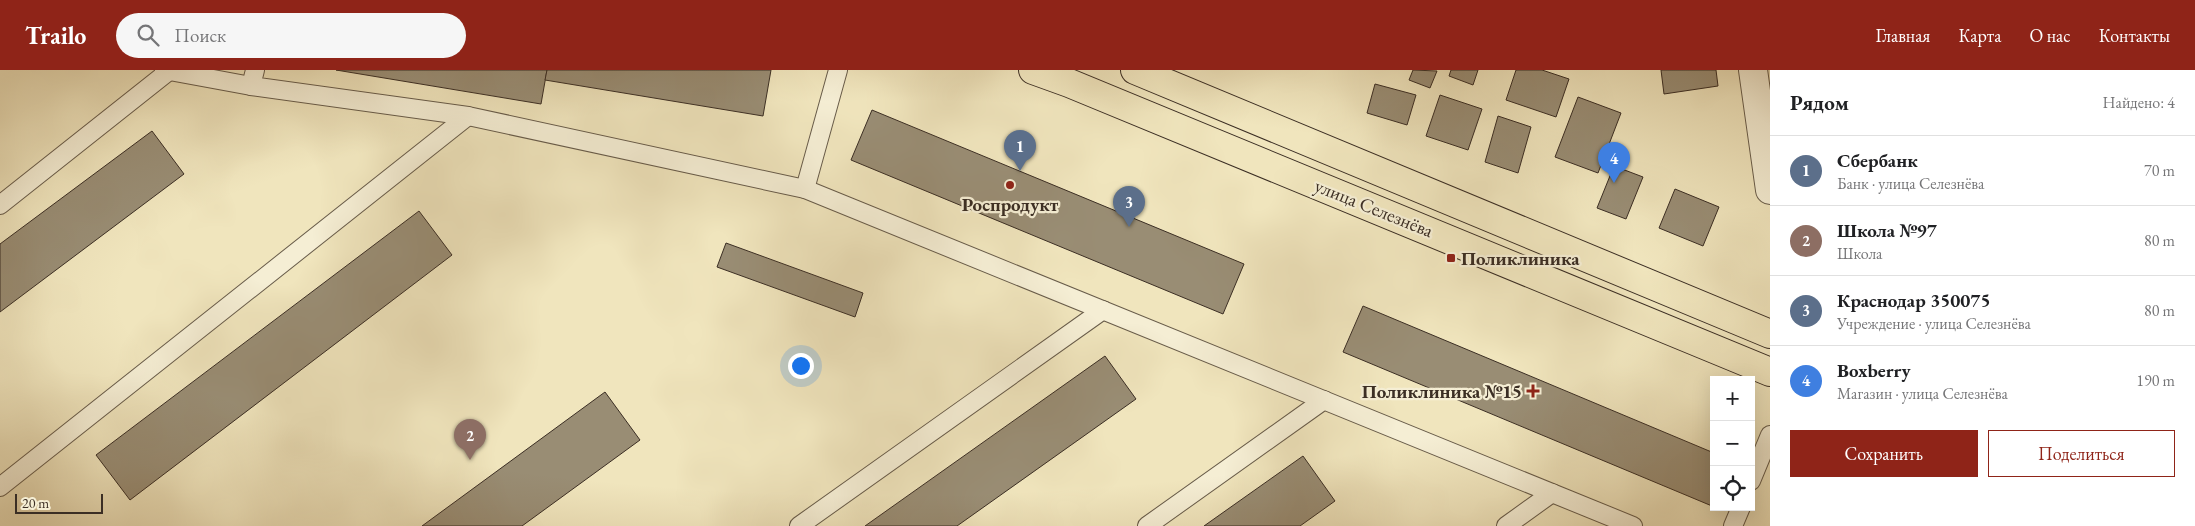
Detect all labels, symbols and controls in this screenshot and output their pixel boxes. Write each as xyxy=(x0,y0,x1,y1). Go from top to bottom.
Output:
search box xyxy=(116,13,466,58)
text: Trailo xyxy=(25,20,86,51)
icon: search xyxy=(134,21,162,49)
text: Поиск xyxy=(174,23,226,48)
text: Главная xyxy=(1876,24,1930,47)
text: Карта xyxy=(1958,24,2001,47)
text: О нас xyxy=(2029,24,2071,47)
text: Контакты xyxy=(2099,24,2170,47)
text: Рядом xyxy=(1790,89,1849,116)
text: Найдено: 4 xyxy=(2103,92,2175,113)
pin: 1 xyxy=(1004,130,1036,171)
pin: 4 xyxy=(1598,142,1630,183)
text: Сбербанк xyxy=(1837,148,1918,173)
text: 1 xyxy=(1802,160,1810,181)
text: 70 m xyxy=(2144,160,2175,181)
street label: улица Селезнёва xyxy=(1311,173,1437,243)
text: Банк · улица Селезнёва xyxy=(1837,173,1984,194)
marker: Роспродукт xyxy=(1004,179,1016,191)
pin: 3 xyxy=(1113,186,1145,227)
place label: Роспродукт xyxy=(962,192,1059,217)
text: Школа №97 xyxy=(1837,218,1937,243)
text: 2 xyxy=(1802,230,1810,251)
text: 80 m xyxy=(2144,230,2175,251)
text: Школа xyxy=(1837,243,1882,264)
place label: Поликлиника xyxy=(1461,246,1580,271)
marker: Поликлиника xyxy=(1445,252,1457,264)
text: Краснодар 350075 xyxy=(1837,288,1990,313)
text: 3 xyxy=(1802,300,1810,321)
text: 80 m xyxy=(2144,300,2175,321)
text: Учреждение · улица Селезнёва xyxy=(1837,313,2031,334)
your location xyxy=(788,353,814,379)
text: Boxberry xyxy=(1837,358,1911,383)
text: 4 xyxy=(1802,370,1810,391)
text: 190 m xyxy=(2136,370,2175,391)
map controls xyxy=(1710,376,1755,511)
button: + xyxy=(1710,376,1755,421)
place label: Поликлиника №15 xyxy=(1362,379,1522,404)
text: Магазин · улица Селезнёва xyxy=(1837,383,2008,404)
marker: Поликлиника №15 xyxy=(1526,384,1540,398)
pin: 2 xyxy=(454,419,486,460)
button: − xyxy=(1710,421,1755,466)
button: Сохранить xyxy=(1790,430,1978,477)
button: Поделиться xyxy=(1988,430,2175,477)
button: locate xyxy=(1710,466,1755,511)
scale bar xyxy=(15,491,102,514)
text: 20 m xyxy=(22,494,49,512)

